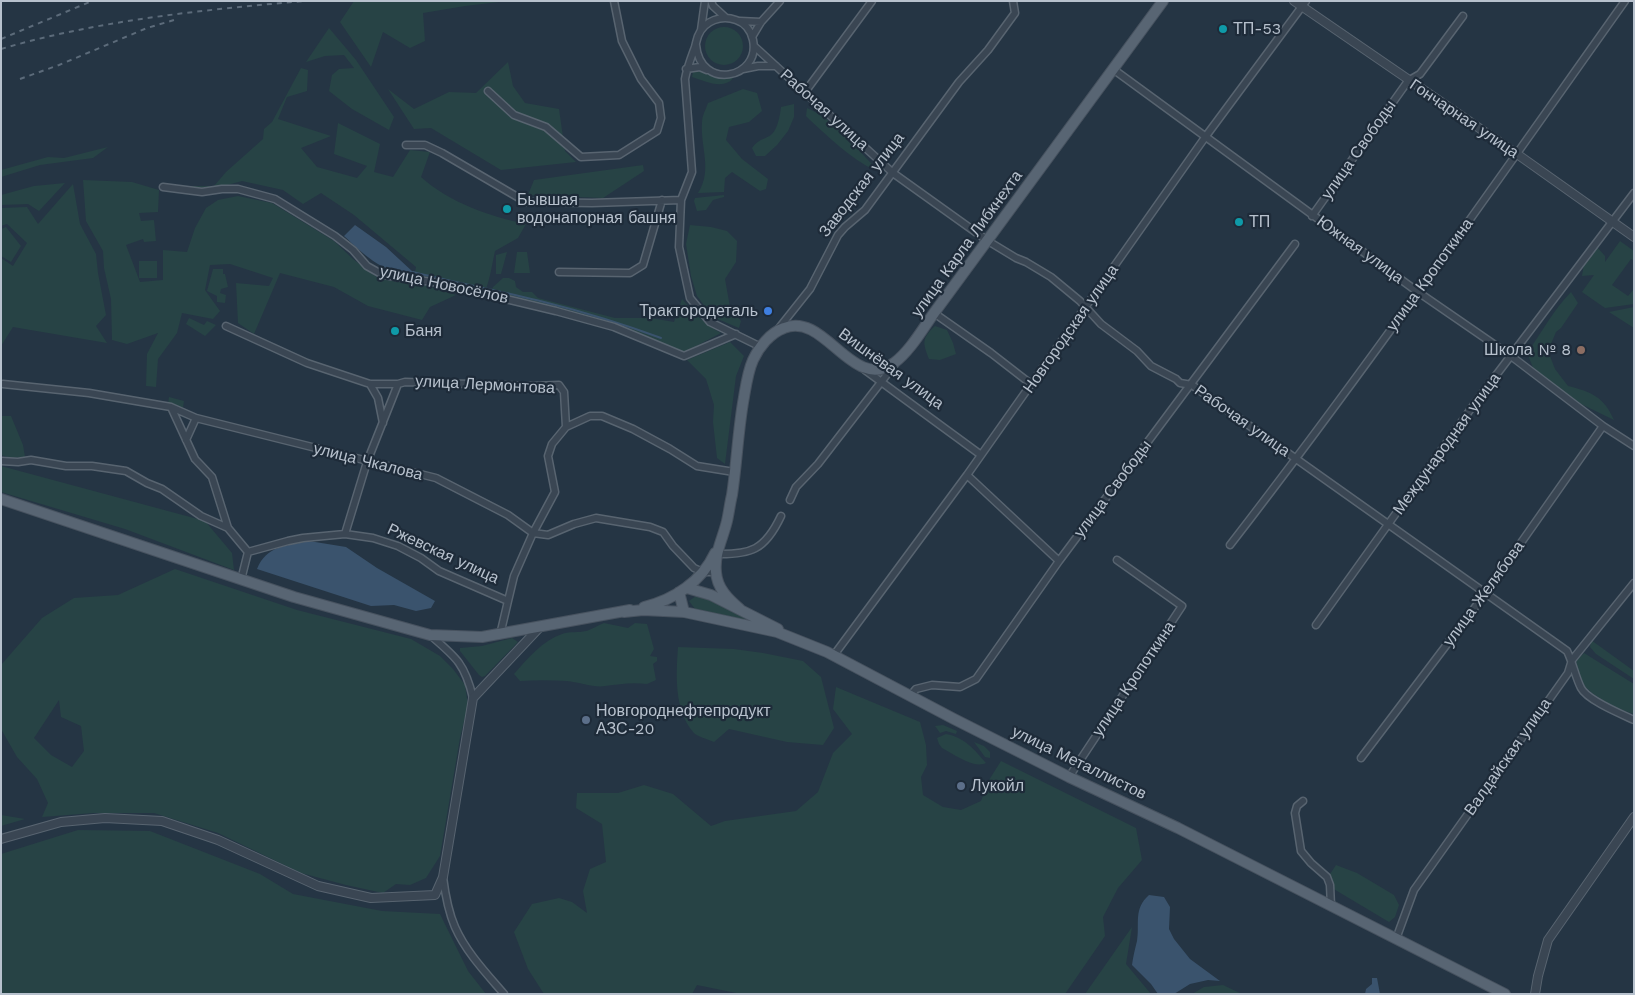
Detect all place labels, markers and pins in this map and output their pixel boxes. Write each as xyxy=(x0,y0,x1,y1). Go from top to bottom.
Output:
place label: ТП-53 xyxy=(1233,19,1281,39)
marker: ТП-53 xyxy=(1217,23,1229,35)
place label: Бывшая водонапорная башня xyxy=(517,190,676,228)
marker: Бывшая водонапорная башня xyxy=(501,203,513,215)
place label: ТП xyxy=(1249,212,1270,232)
marker: ТП xyxy=(1233,216,1245,228)
place label: Трактородеталь xyxy=(639,301,758,321)
marker: Трактородеталь xyxy=(762,305,774,317)
place label: Баня xyxy=(405,321,442,341)
marker: Баня xyxy=(389,325,401,337)
place label: Школа № 8 xyxy=(1484,340,1571,360)
marker: Школа № 8 xyxy=(1575,344,1587,356)
place label: Новгороднефтепродукт АЗС-20 xyxy=(596,701,771,739)
marker: Новгороднефтепродукт АЗС-20 xyxy=(580,714,592,726)
place label: Лукойл xyxy=(971,776,1024,796)
marker: Лукойл xyxy=(955,780,967,792)

